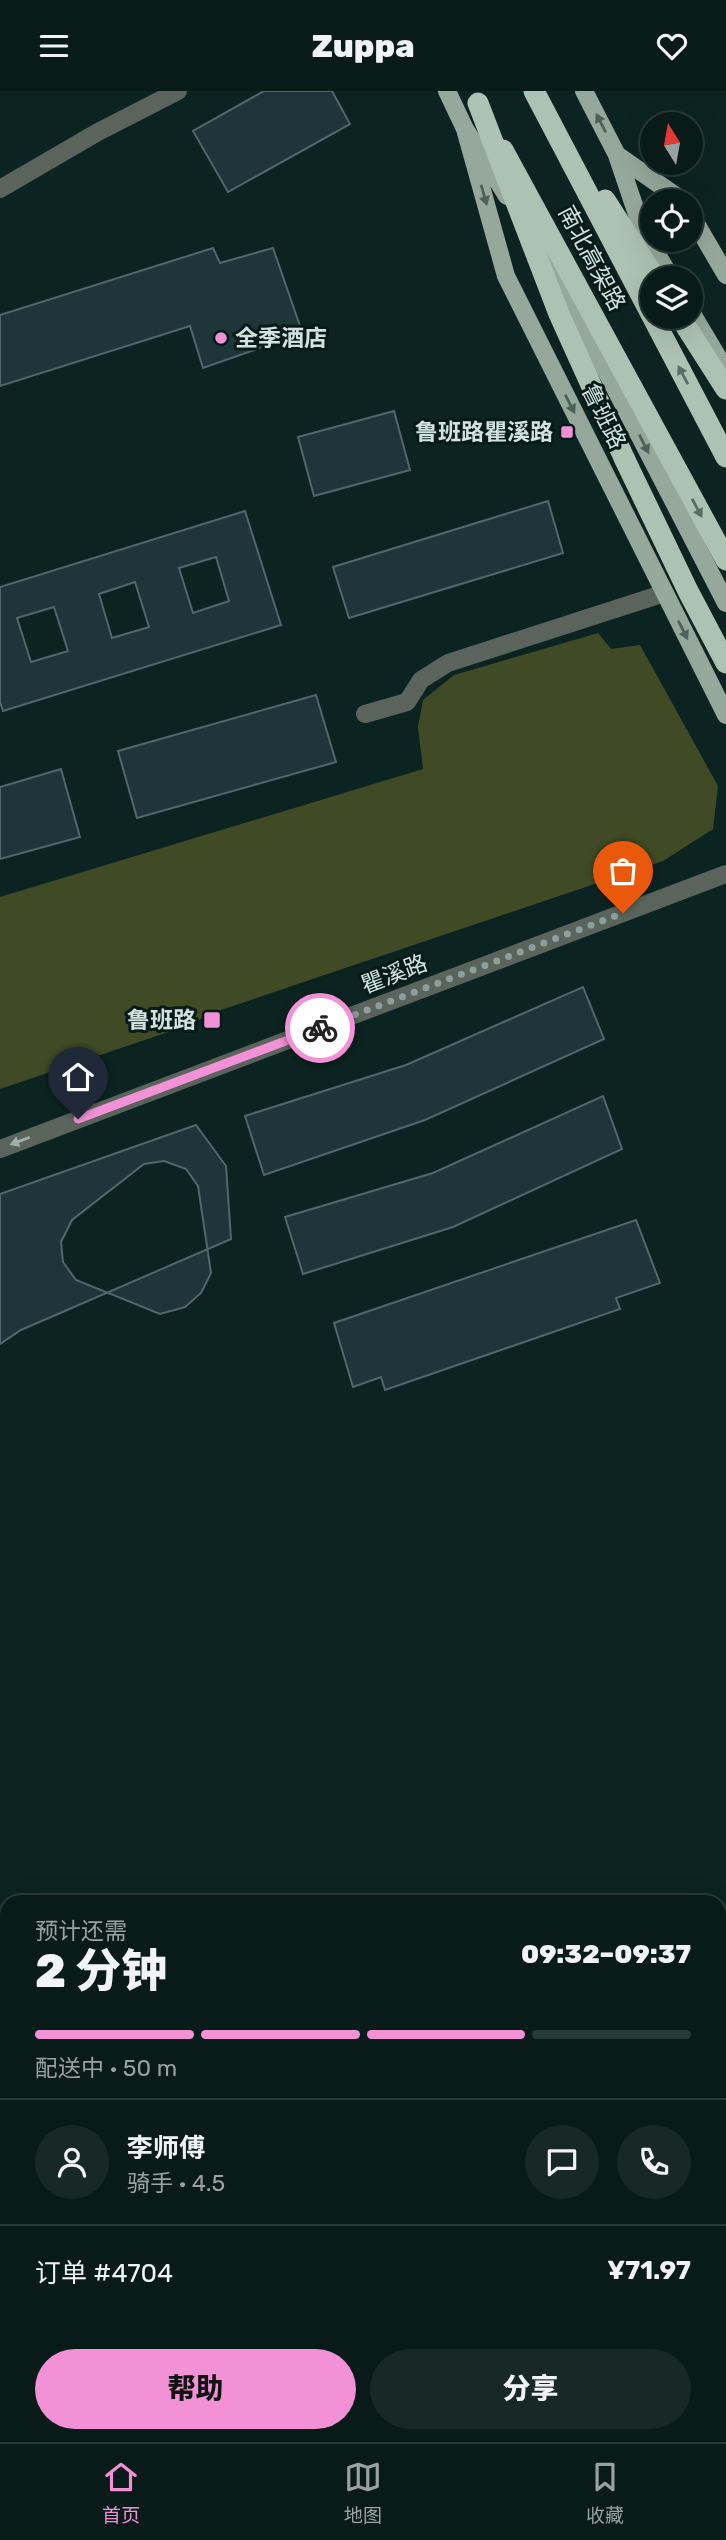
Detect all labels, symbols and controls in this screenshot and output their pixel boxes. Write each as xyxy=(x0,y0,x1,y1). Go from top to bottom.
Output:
icon: menu xyxy=(35,27,73,65)
text: Zuppa xyxy=(311,27,415,65)
icon: heart xyxy=(653,27,691,65)
north arrow xyxy=(640,112,704,175)
map controls xyxy=(640,112,703,329)
one-way arrow xyxy=(595,113,606,133)
one-way arrow xyxy=(479,185,489,206)
button: locate xyxy=(640,189,703,252)
street label: 南北高架路 xyxy=(553,201,631,315)
button: layers xyxy=(640,266,703,329)
place label: 全季酒店 xyxy=(235,324,327,352)
marker: 全季酒店 xyxy=(213,330,229,346)
one-way arrow xyxy=(677,365,689,384)
street label: 鲁班路 xyxy=(576,379,632,453)
one-way arrow xyxy=(565,394,576,414)
place label: 鲁班路瞿溪路 xyxy=(415,418,553,446)
marker: 鲁班路瞿溪路 xyxy=(559,424,575,440)
one-way arrow xyxy=(638,434,649,454)
one-way arrow xyxy=(691,498,703,518)
one-way arrow xyxy=(677,620,689,640)
pin xyxy=(593,841,653,913)
icon: bag xyxy=(604,852,642,890)
street label: 瞿溪路 xyxy=(357,949,431,999)
courier xyxy=(285,993,355,1063)
place label: 鲁班路 xyxy=(127,1006,196,1034)
icon: bike xyxy=(301,1009,339,1047)
marker: 鲁班路 xyxy=(202,1010,222,1030)
pin xyxy=(48,1047,108,1119)
icon: home xyxy=(59,1058,97,1096)
one-way arrow xyxy=(10,1136,31,1147)
text: 预计还需 xyxy=(35,1917,127,1945)
text: 09:32–09:37 xyxy=(521,1939,691,1970)
text: 2 分钟 xyxy=(35,1944,167,1999)
text: 配送中 · 50 m xyxy=(35,2054,177,2082)
button: person xyxy=(35,2125,109,2199)
button: chat xyxy=(525,2125,599,2199)
button: phone xyxy=(617,2125,691,2199)
text: 李师傅 xyxy=(127,2133,205,2164)
text: 骑手 · 4.5 xyxy=(127,2169,225,2197)
text: ¥71.97 xyxy=(607,2255,691,2286)
text: 订单 #4704 xyxy=(35,2258,173,2289)
button: 帮助 xyxy=(35,2349,356,2429)
button: 分享 xyxy=(370,2349,691,2429)
tab: 首页 xyxy=(102,2458,140,2527)
tab: 地图 xyxy=(344,2458,382,2527)
tab: 收藏 xyxy=(586,2458,624,2527)

